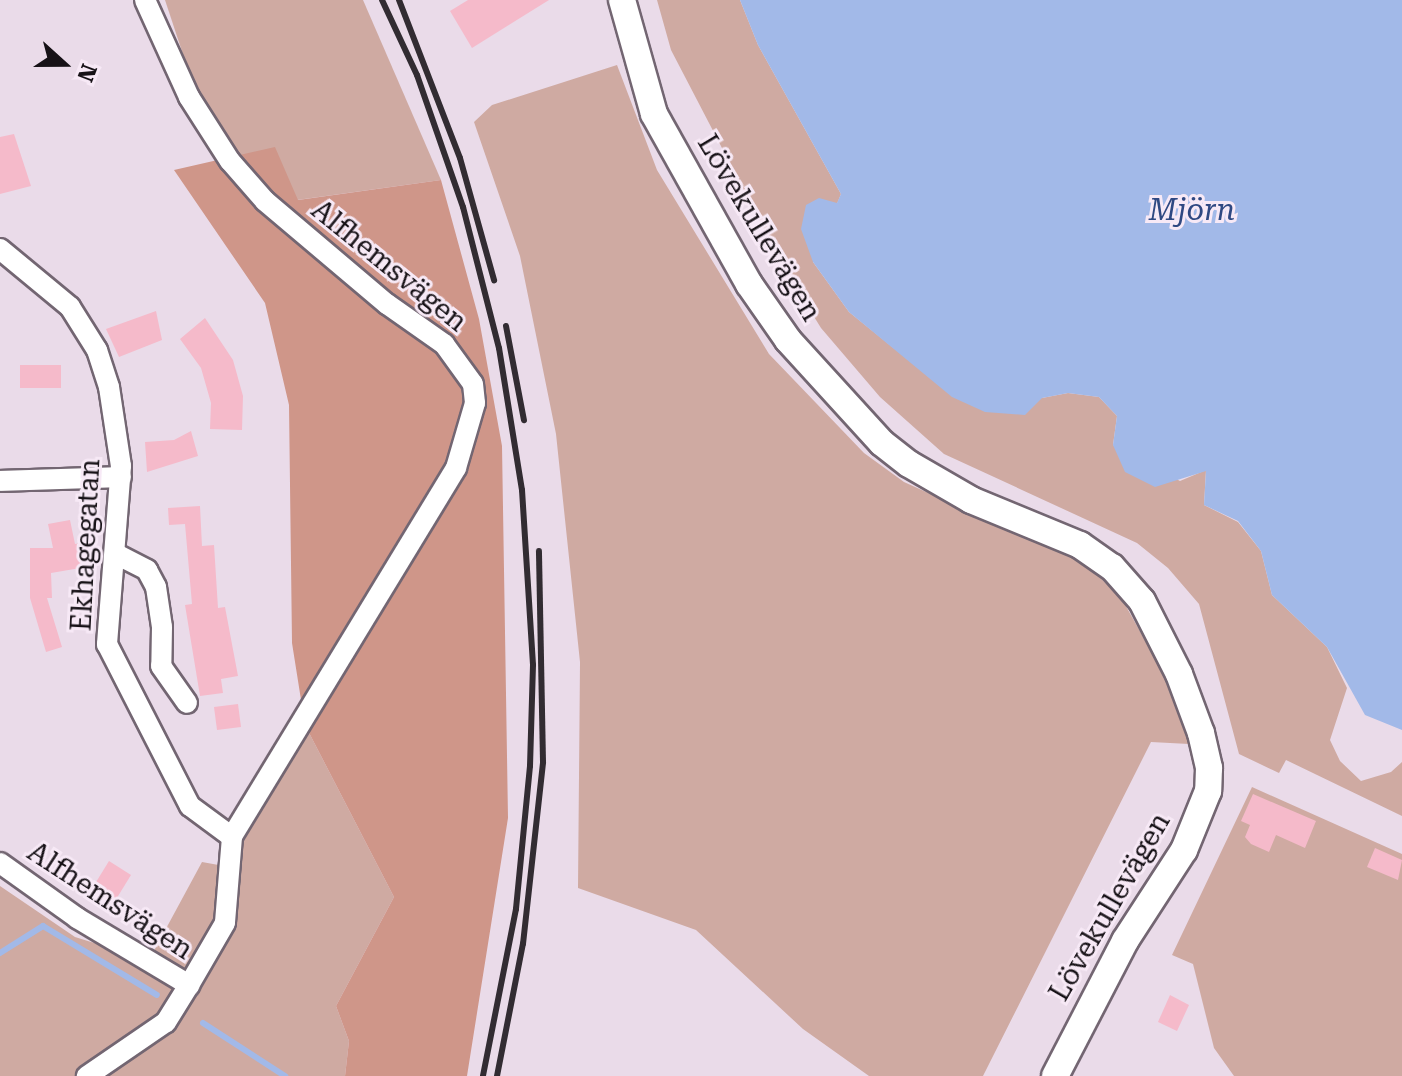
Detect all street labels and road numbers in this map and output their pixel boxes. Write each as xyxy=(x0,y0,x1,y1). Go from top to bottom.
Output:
street label: Lövekullevägen xyxy=(690,129,828,327)
street label: Alfhemsvägen xyxy=(305,193,473,339)
street label: Ekhagegatan xyxy=(65,458,107,632)
street label: Lövekullevägen xyxy=(1043,807,1177,1007)
street label: Alfhemsvägen xyxy=(21,835,199,967)

